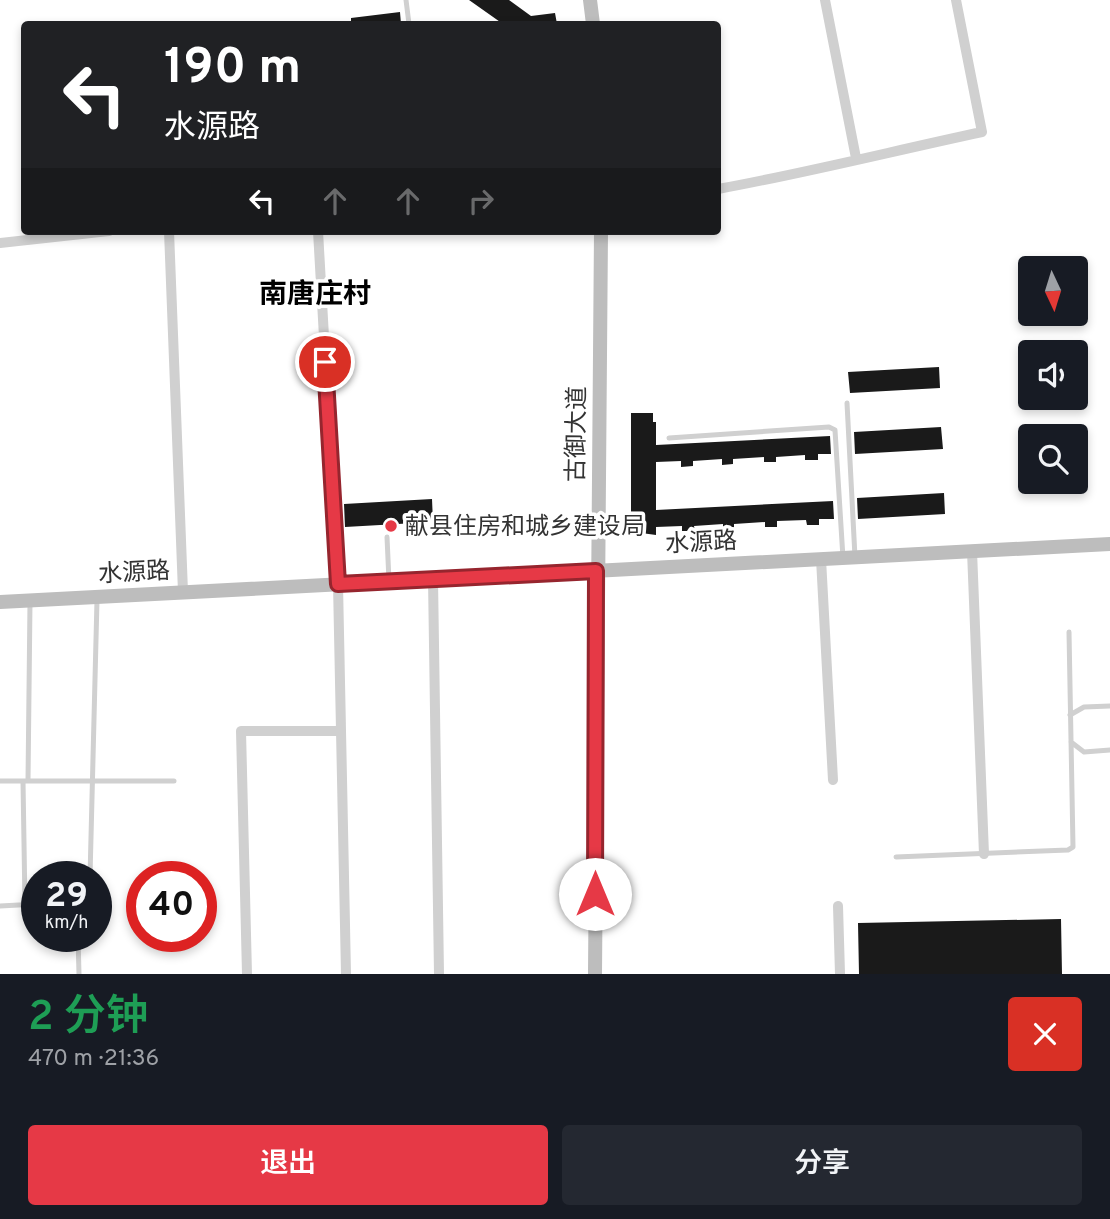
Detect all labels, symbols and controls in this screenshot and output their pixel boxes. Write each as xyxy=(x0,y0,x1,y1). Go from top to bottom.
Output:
text: 190 m xyxy=(164,39,301,101)
icon: left xyxy=(49,49,140,140)
text: 水源路 xyxy=(164,109,260,149)
icon: left xyxy=(243,182,281,220)
icon: ahead xyxy=(316,182,354,220)
icon: ahead xyxy=(389,182,427,220)
icon: right xyxy=(462,182,500,220)
north arrow xyxy=(1018,256,1088,326)
map controls xyxy=(1018,256,1088,494)
district label: 南唐庄村 xyxy=(259,278,371,314)
pin xyxy=(295,332,355,392)
button: sound xyxy=(1018,340,1088,410)
icon: arrive xyxy=(306,343,344,381)
street label: 古御大道 xyxy=(562,386,594,482)
button: search xyxy=(1018,424,1088,494)
place label: 献县住房和城乡建设局 xyxy=(405,513,645,543)
marker: 献县住房和城乡建设局 xyxy=(383,518,399,534)
street label: 水源路 xyxy=(664,527,738,561)
street label: 水源路 xyxy=(97,557,171,591)
position arrow xyxy=(558,857,632,931)
speed limit sign: 40 xyxy=(126,861,217,952)
text: 29 xyxy=(45,875,88,919)
text: km/h xyxy=(45,912,88,935)
text: 2 分钟 xyxy=(28,992,148,1045)
button: close xyxy=(1008,997,1082,1071)
text: 470 m · 21:36 xyxy=(28,1045,159,1074)
button: 退出 xyxy=(28,1125,548,1205)
button: 分享 xyxy=(562,1125,1082,1205)

